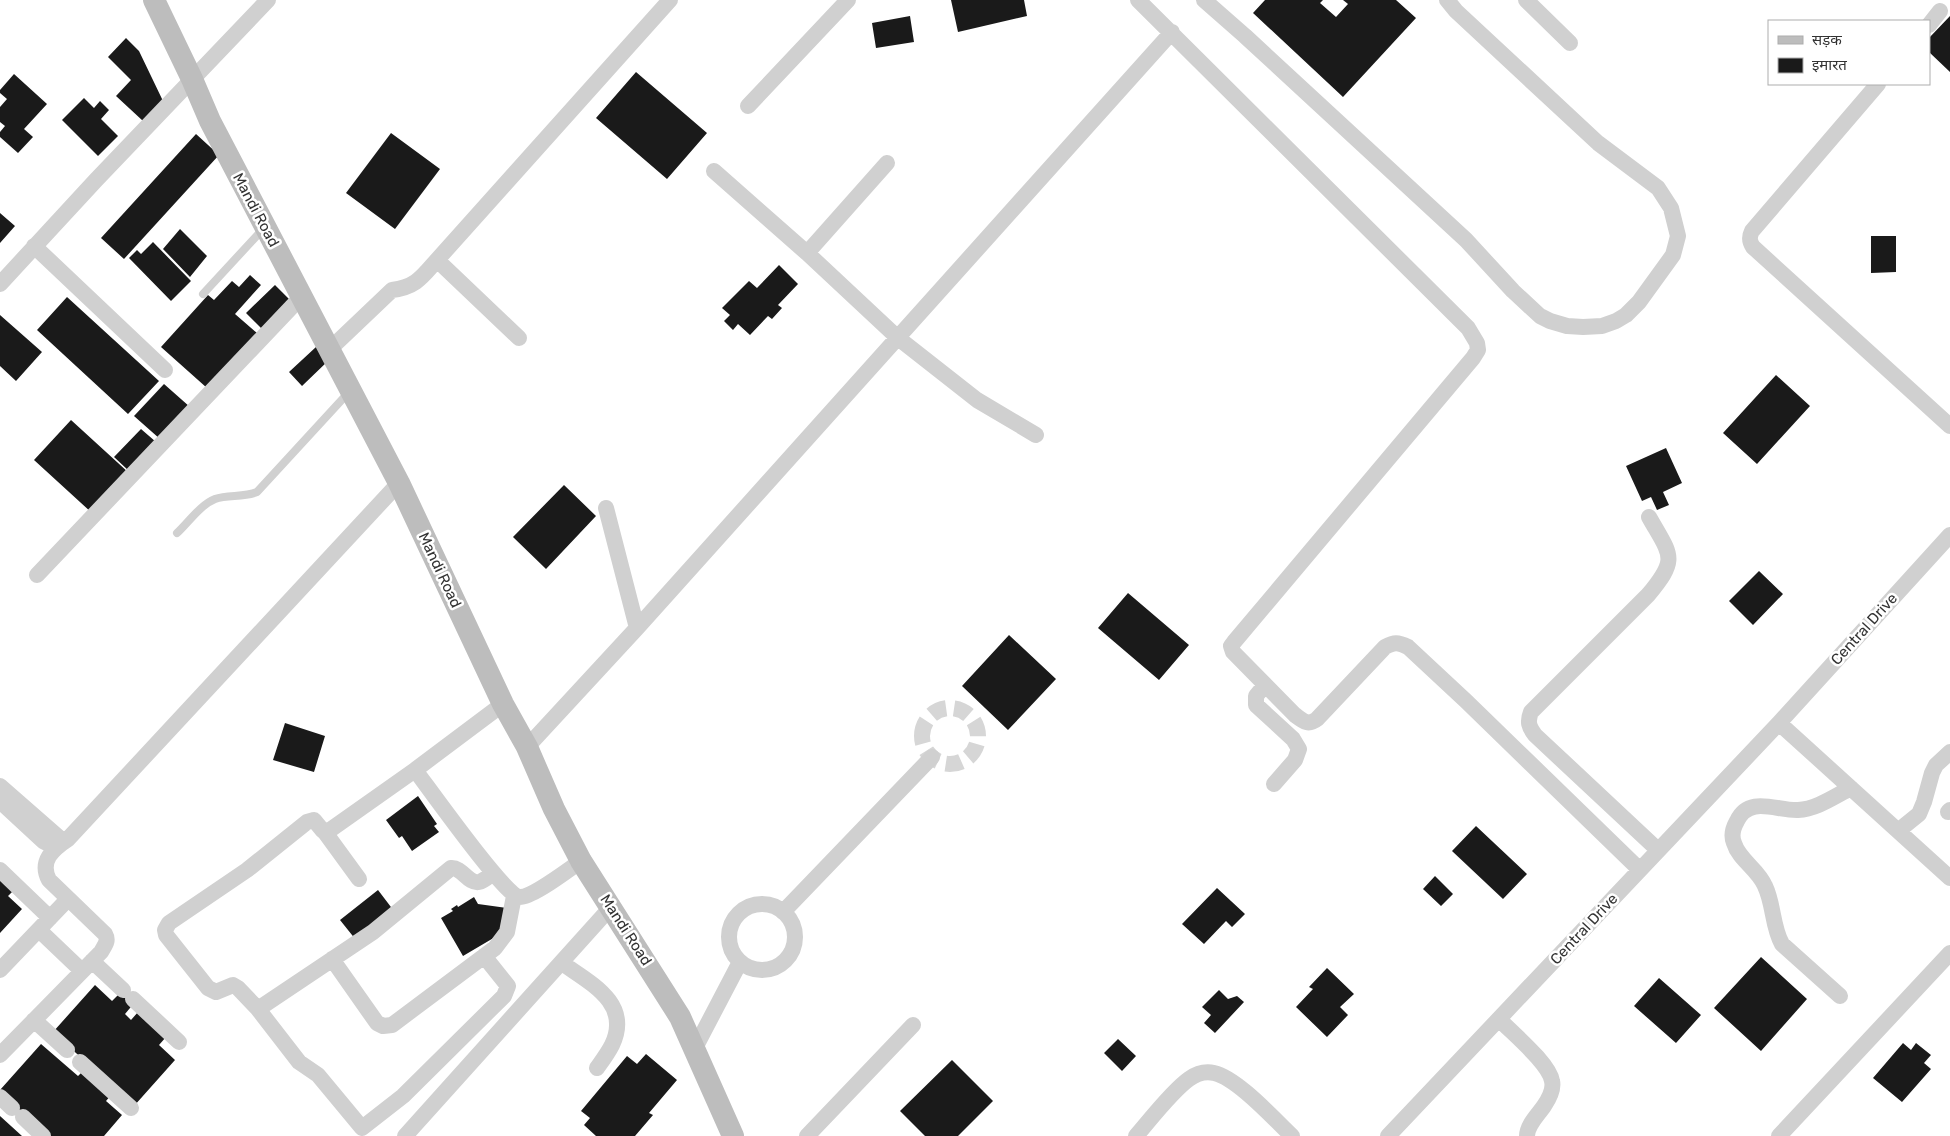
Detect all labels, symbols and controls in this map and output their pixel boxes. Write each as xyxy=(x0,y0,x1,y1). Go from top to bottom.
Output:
legend xyxy=(1768,20,1930,85)
text: सड़क xyxy=(1812,31,1842,49)
text: इमारत xyxy=(1812,56,1847,74)
street label: Mandi Road xyxy=(229,170,283,250)
street label: Mandi Road xyxy=(415,529,465,611)
street label: Central Drive xyxy=(1827,589,1901,669)
street label: Central Drive xyxy=(1547,890,1621,968)
street label: Mandi Road xyxy=(596,891,656,969)

